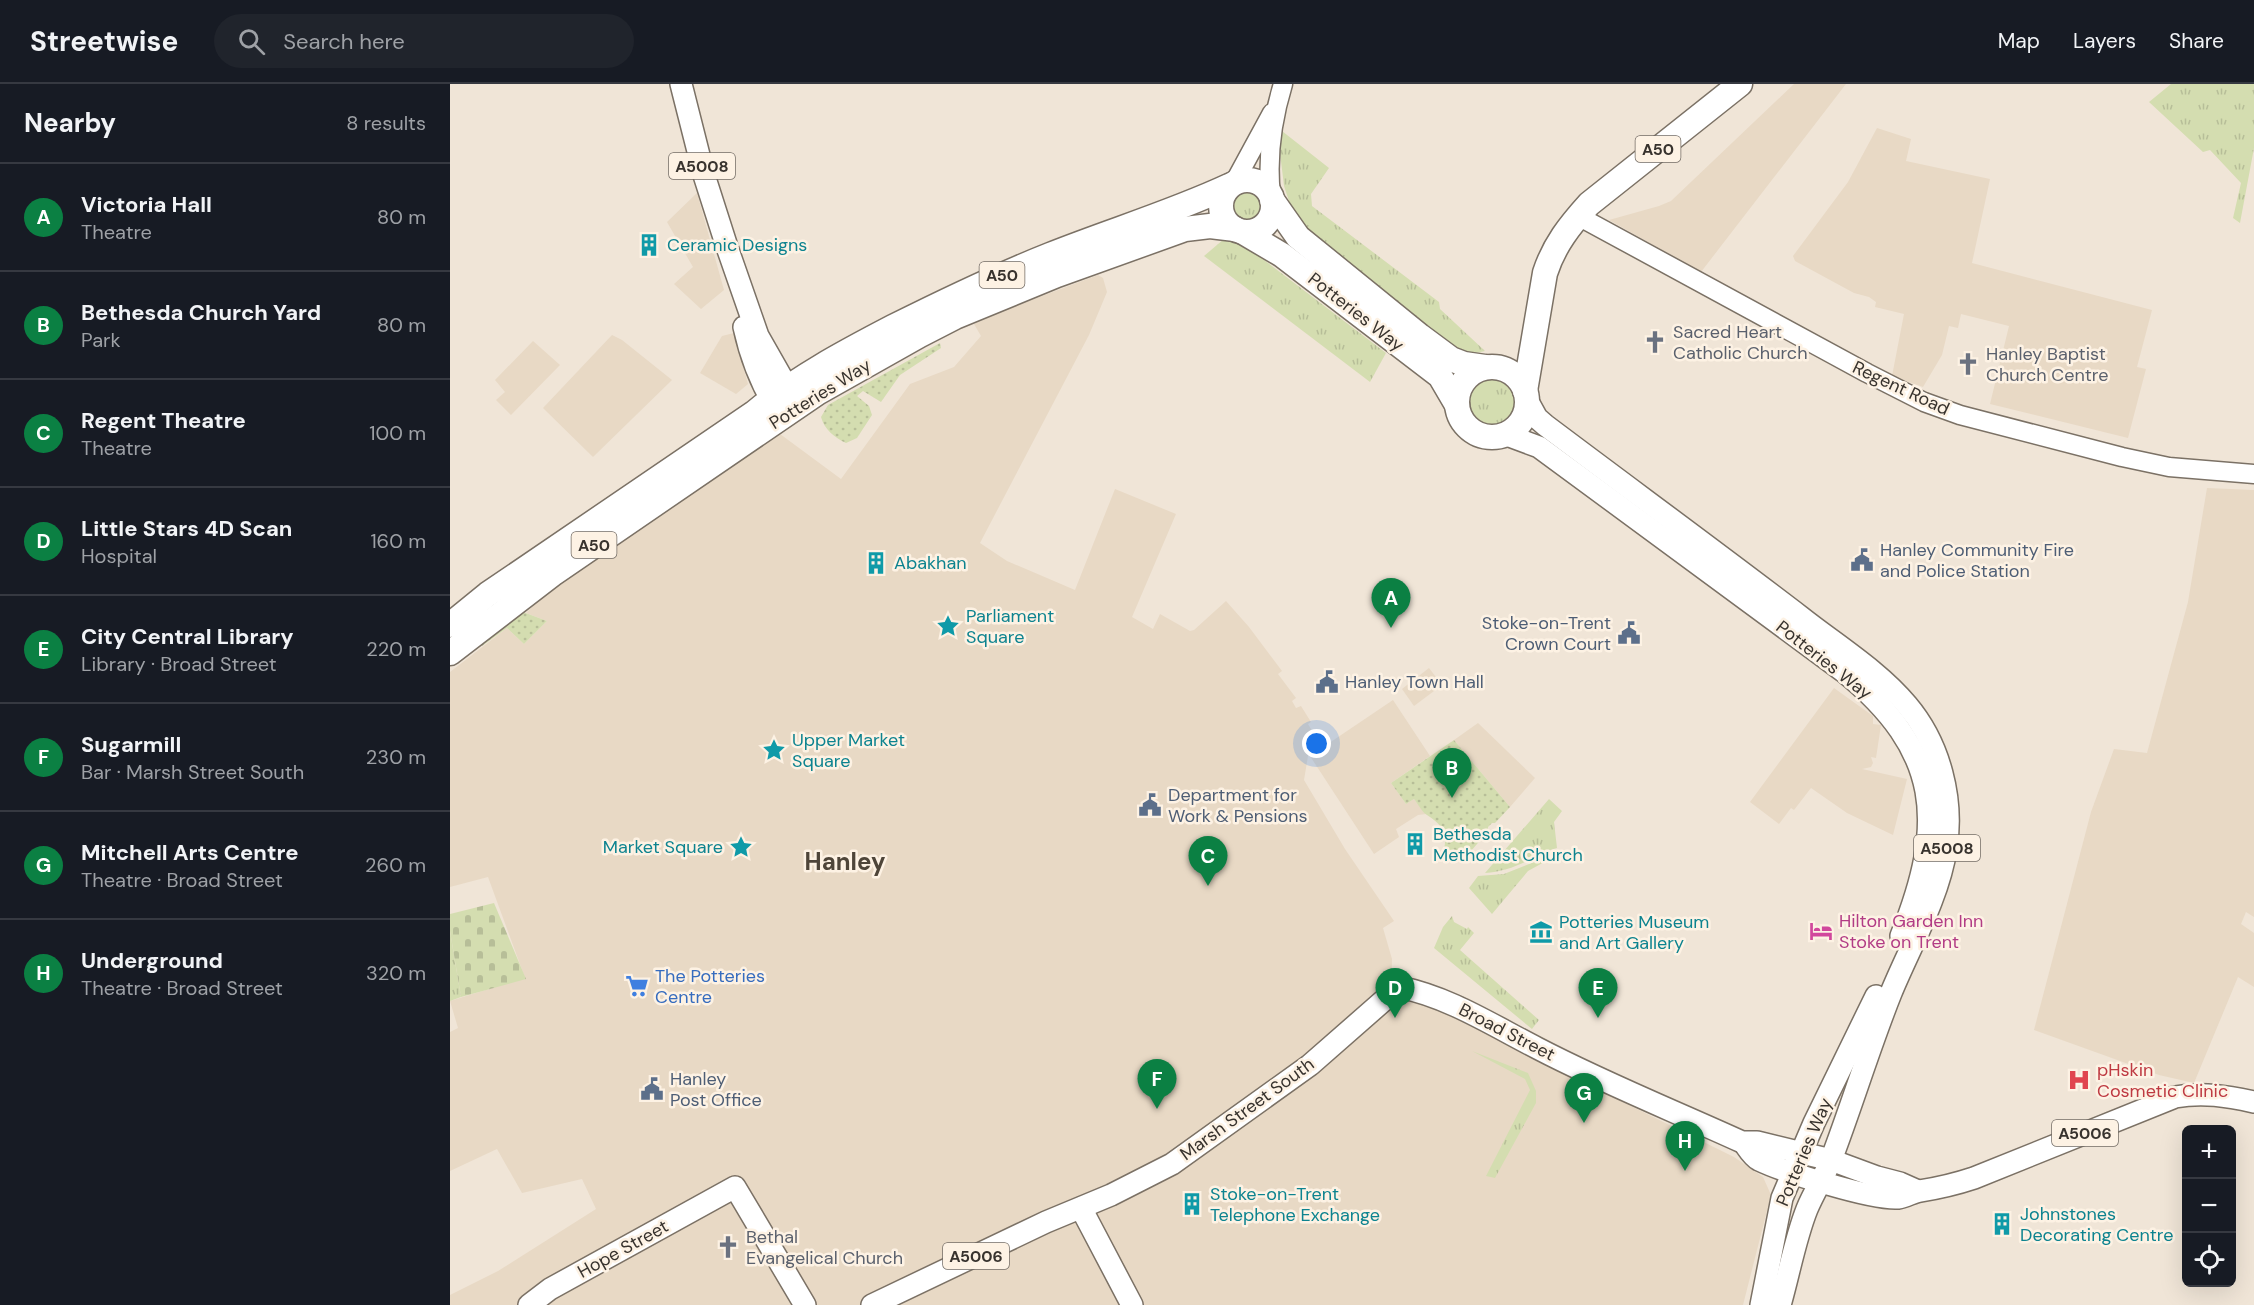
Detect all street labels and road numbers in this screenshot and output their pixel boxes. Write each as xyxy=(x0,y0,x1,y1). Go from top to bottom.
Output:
road number: A50 xyxy=(1636,136,1680,162)
road number: A5008 xyxy=(669,153,735,179)
road number: A50 xyxy=(980,262,1024,288)
street label: Potteries Way xyxy=(1303,267,1409,357)
street label: Potteries Way xyxy=(765,353,875,435)
street label: Regent Road xyxy=(1849,355,1953,421)
road number: A50 xyxy=(572,532,616,558)
street label: Potteries Way xyxy=(1771,615,1877,705)
road number: A5008 xyxy=(1914,835,1980,861)
street label: Broad Street xyxy=(1455,998,1559,1066)
street label: Marsh Street South xyxy=(1175,1052,1319,1166)
street label: Potteries Way xyxy=(1770,1094,1838,1210)
road number: A5006 xyxy=(2052,1120,2118,1146)
street label: Hope Street xyxy=(573,1214,673,1284)
road number: A5006 xyxy=(943,1243,1009,1269)

